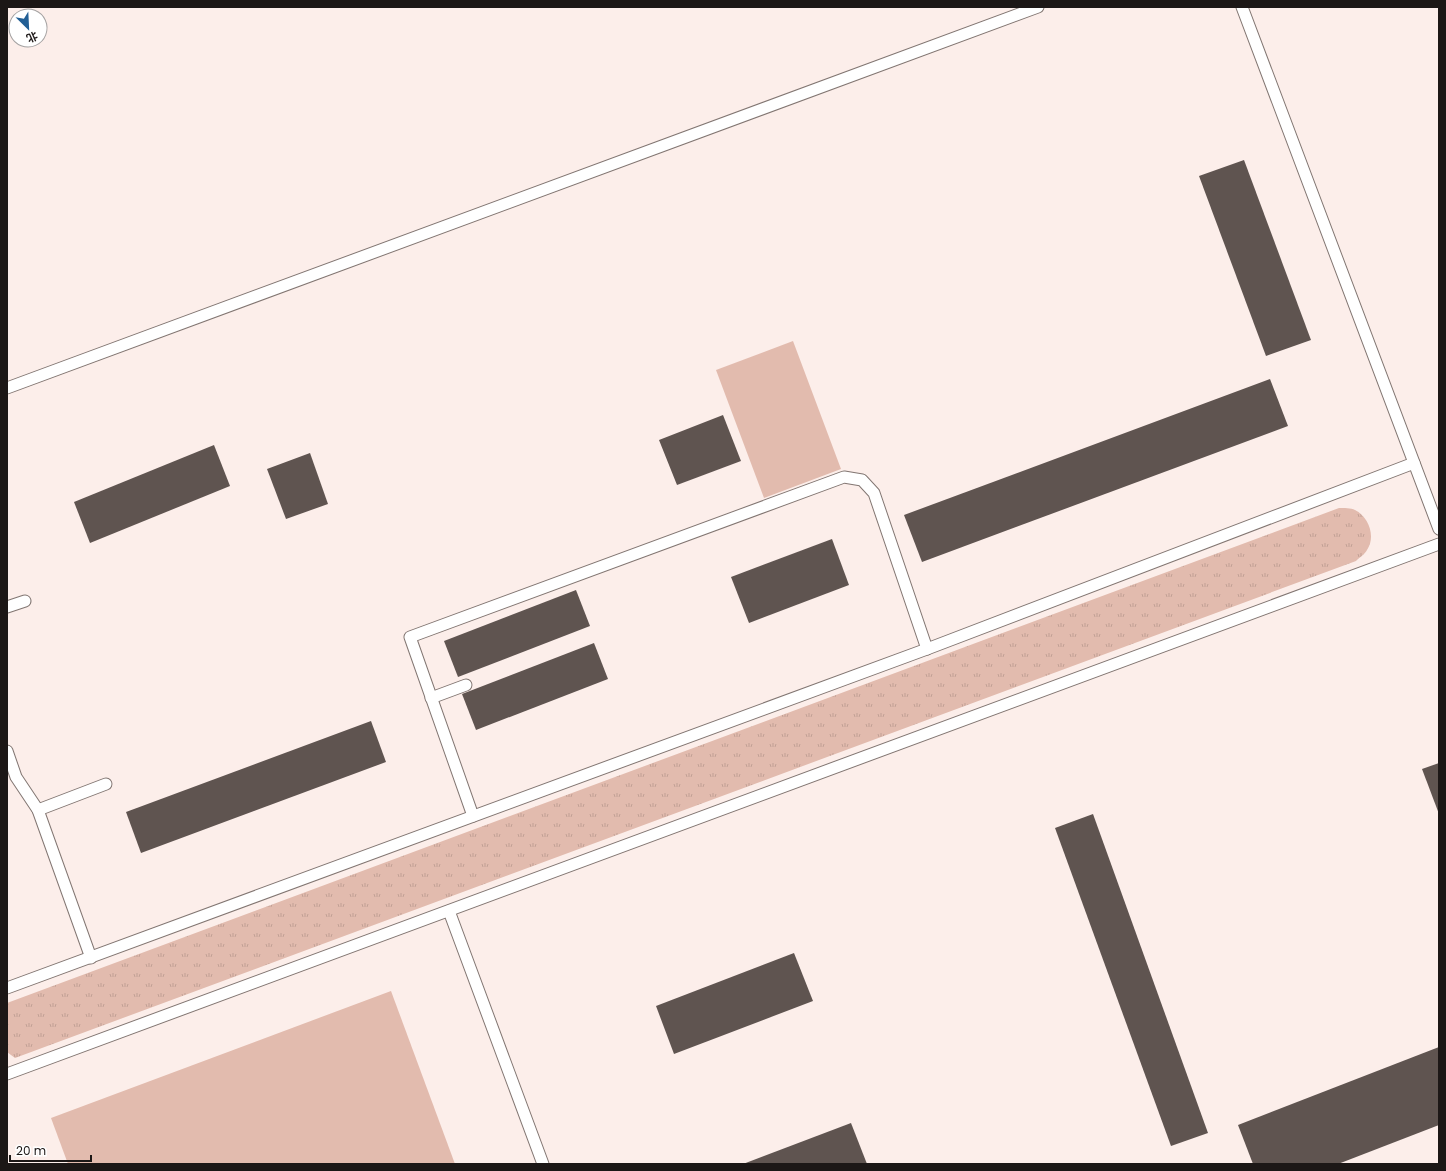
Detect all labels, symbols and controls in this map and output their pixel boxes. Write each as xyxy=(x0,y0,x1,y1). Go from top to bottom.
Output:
north arrow xyxy=(8,8,48,48)
text: 北 xyxy=(24,28,40,47)
scale bar xyxy=(10,1137,91,1163)
text: 20 m xyxy=(16,1142,46,1159)

